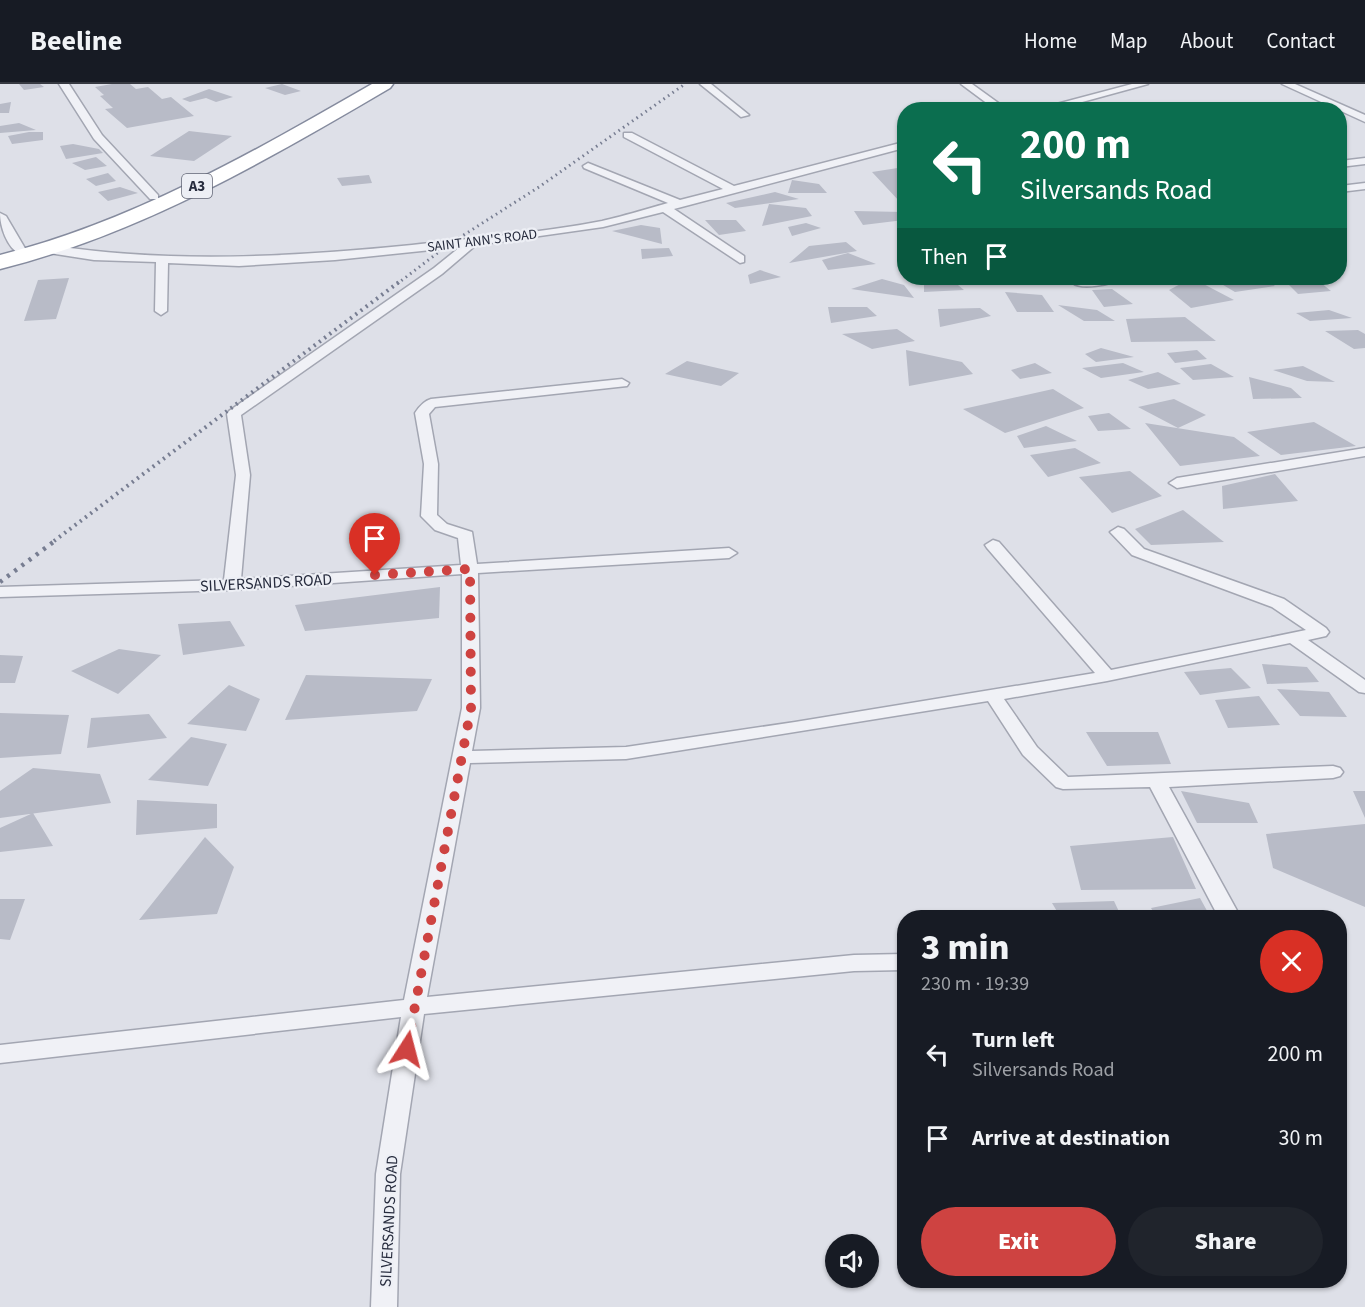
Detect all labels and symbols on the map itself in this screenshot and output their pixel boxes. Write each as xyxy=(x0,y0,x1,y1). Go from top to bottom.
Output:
road number: A3 xyxy=(182,174,212,198)
street label: SAINT ANN'S ROAD xyxy=(426,224,538,258)
pin xyxy=(349,513,400,575)
street label: SILVERSANDS ROAD xyxy=(200,569,333,597)
position arrow xyxy=(375,1017,439,1081)
street label: SILVERSANDS ROAD xyxy=(375,1154,403,1288)

